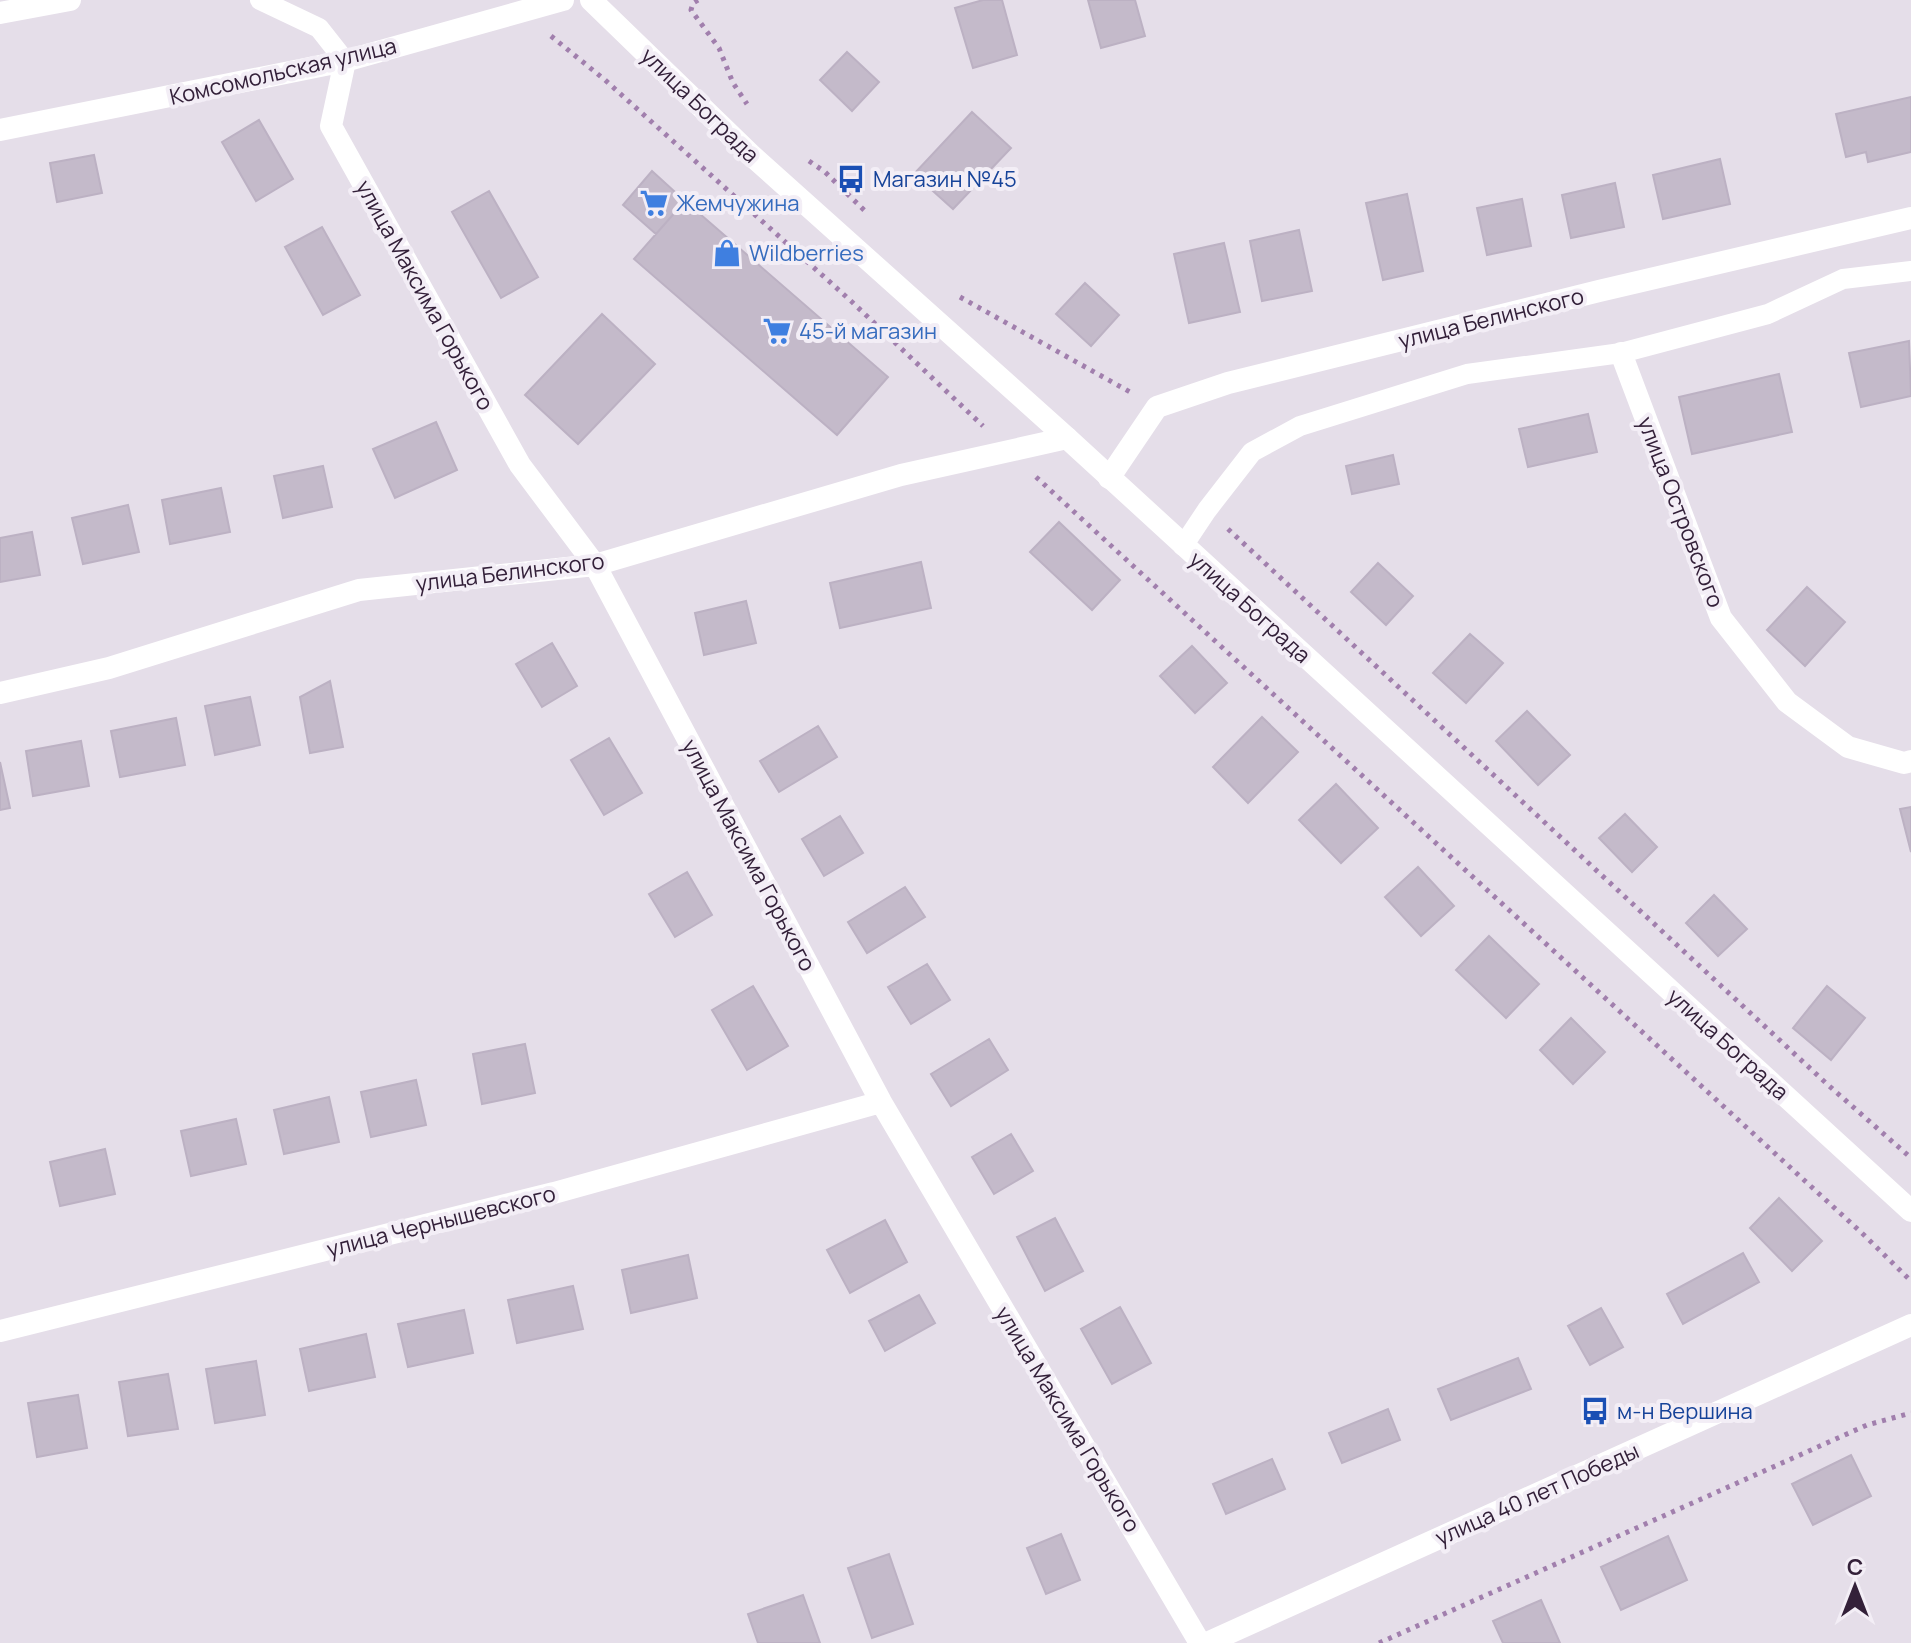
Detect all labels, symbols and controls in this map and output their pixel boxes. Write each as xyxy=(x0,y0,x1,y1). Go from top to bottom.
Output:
street label: Комсомольская улица xyxy=(167,30,399,112)
street label: улица Бограда xyxy=(634,41,766,169)
bus stop icon: Магазин №45 xyxy=(836,164,866,194)
place label: Магазин №45 xyxy=(873,164,1017,194)
street label: улица Максима Горького xyxy=(349,175,501,415)
supermarket icon: Жемчужина xyxy=(639,188,669,218)
place label: Жемчужина xyxy=(676,188,799,218)
shop icon: Wildberries xyxy=(712,238,742,268)
place label: Wildberries xyxy=(749,238,864,268)
street label: улица Белинского xyxy=(1395,280,1587,356)
supermarket icon: 45-й магазин xyxy=(762,316,792,346)
place label: 45-й магазин xyxy=(799,316,937,346)
street label: улица Островского xyxy=(1631,412,1731,612)
street label: улица Бограда xyxy=(1183,544,1317,670)
street label: улица Белинского xyxy=(414,546,606,598)
street label: улица Максима Горького xyxy=(675,734,823,976)
street label: улица Бограда xyxy=(1661,981,1795,1107)
street label: улица Чернышевского xyxy=(324,1178,558,1264)
street label: улица Максима Горького xyxy=(988,1300,1148,1538)
bus stop icon: м-н Вершина xyxy=(1580,1396,1610,1426)
place label: м-н Вершина xyxy=(1617,1396,1753,1426)
street label: улица 40 лет Победы xyxy=(1430,1436,1644,1552)
north arrow xyxy=(1815,1547,1895,1627)
text: С xyxy=(1847,1552,1863,1582)

